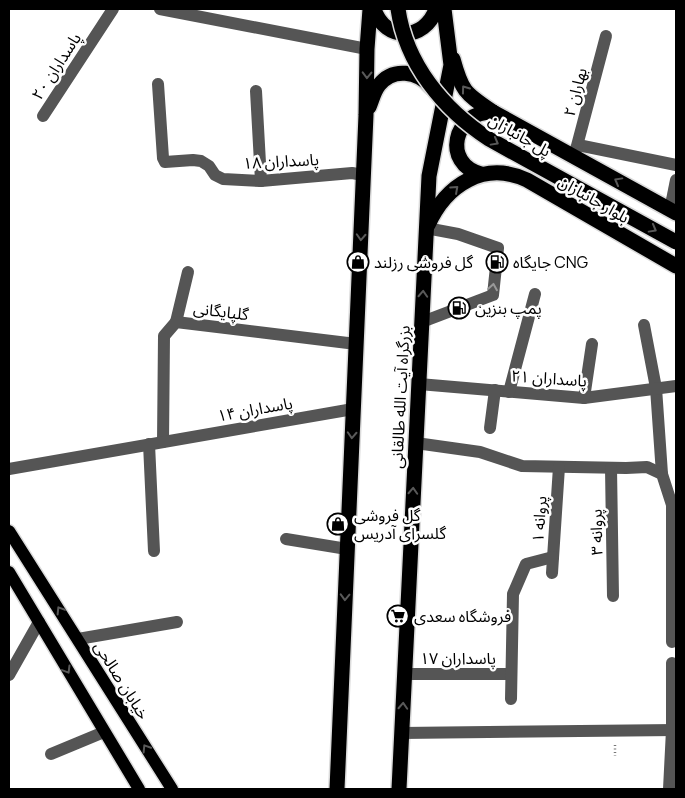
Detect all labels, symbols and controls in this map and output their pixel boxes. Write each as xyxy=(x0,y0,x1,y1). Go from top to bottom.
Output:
street label: پاسداران ۲۰ xyxy=(26,28,86,104)
street label: بهاران ۲ xyxy=(558,65,592,119)
one-way arrow xyxy=(362,72,372,79)
one-way arrow xyxy=(462,85,471,95)
street label: پل جانبازان xyxy=(485,108,555,162)
one-way arrow xyxy=(490,136,499,146)
street label: پاسداران ۱۸ xyxy=(242,148,320,174)
street label: بلوار جانبازان xyxy=(555,170,633,228)
one-way arrow xyxy=(615,177,624,187)
one-way arrow xyxy=(449,186,458,195)
one-way arrow xyxy=(647,223,656,233)
one-way arrow xyxy=(355,234,366,242)
shop icon: گل فروشی رزلند xyxy=(346,250,370,274)
fuel station icon: جایگاه CNG xyxy=(485,250,509,274)
place label: گل فروشی رزلند xyxy=(374,251,474,273)
place label: جایگاه CNG xyxy=(513,251,588,273)
one-way arrow xyxy=(488,283,498,292)
one-way arrow xyxy=(418,289,429,297)
fuel station icon: پمپ بنزین xyxy=(447,296,471,320)
street label: گلپایگانی xyxy=(192,297,250,325)
place label: پمپ بنزین xyxy=(475,297,542,319)
street label: بزرگراه آیت الله طالقانی xyxy=(385,325,415,469)
street label: پاسداران ۲۱ xyxy=(510,364,588,392)
street label: پاسداران ۱۴ xyxy=(216,392,294,427)
one-way arrow xyxy=(347,431,358,439)
one-way arrow xyxy=(408,487,419,495)
street label: پروانه ۱ xyxy=(526,495,552,543)
place label: گل فروشی گلسرای آدریس xyxy=(354,504,446,544)
street label: پروانه ۳ xyxy=(585,509,608,555)
shop icon: گل فروشی گلسرای آدریس xyxy=(326,512,350,536)
one-way arrow xyxy=(340,594,350,601)
supermarket icon: فروشگاه سعدی xyxy=(386,604,410,628)
place label: فروشگاه سعدی xyxy=(414,605,511,627)
one-way arrow xyxy=(56,607,66,616)
street label: خیابان صالحی xyxy=(89,637,155,723)
street label: پاسداران ۱۷ xyxy=(420,647,496,669)
one-way arrow xyxy=(61,664,71,673)
one-way arrow xyxy=(397,701,408,709)
one-way arrow xyxy=(142,744,152,753)

